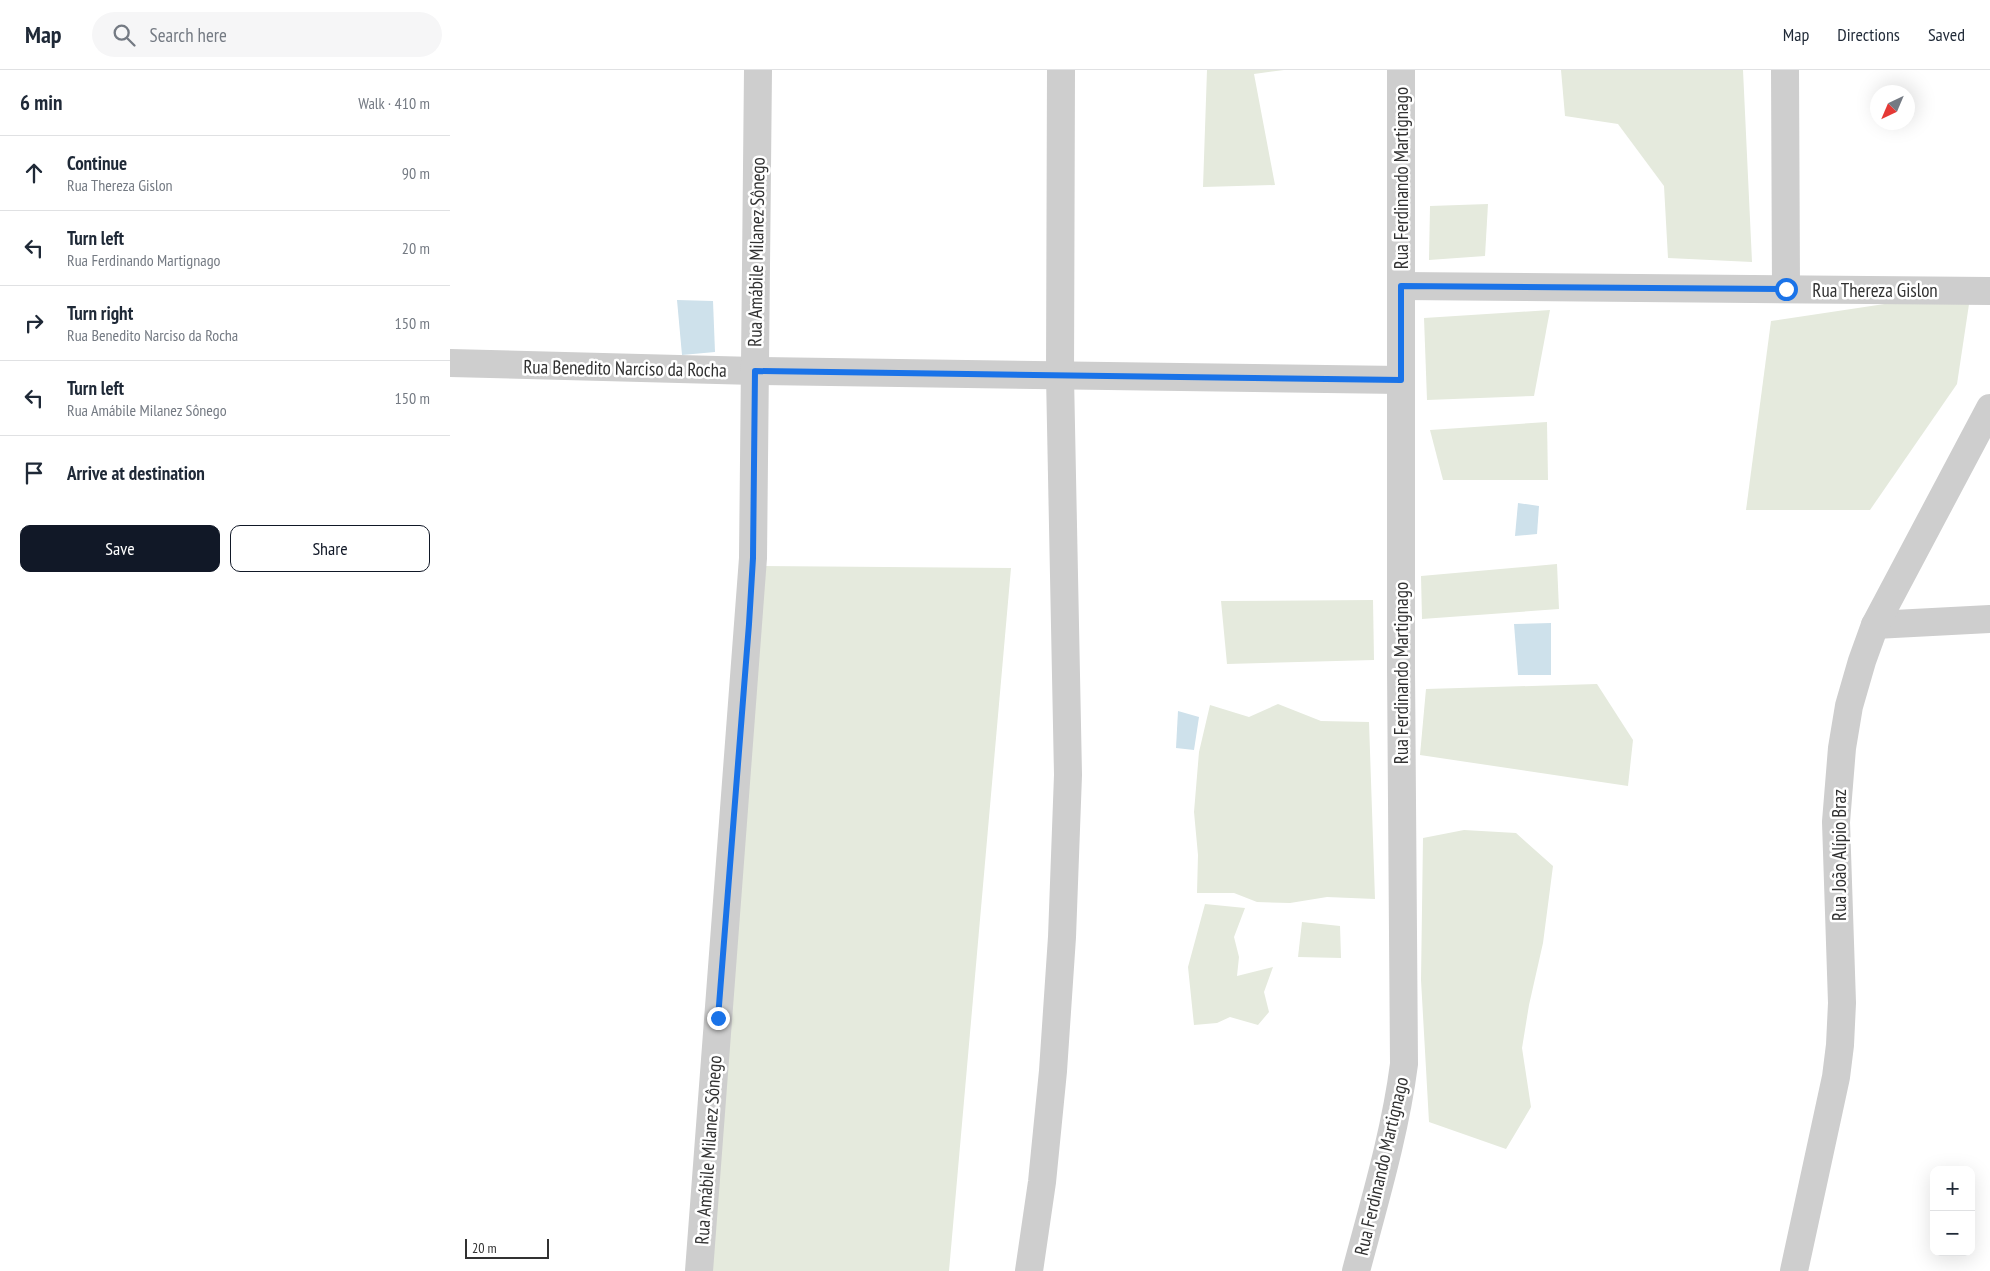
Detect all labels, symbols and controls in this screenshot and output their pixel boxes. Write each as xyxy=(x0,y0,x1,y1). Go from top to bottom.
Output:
search box xyxy=(92,12,442,57)
text: Map xyxy=(25,19,62,50)
icon: search xyxy=(110,21,138,49)
text: Search here xyxy=(150,23,227,47)
text: Map xyxy=(1783,23,1809,46)
text: Directions xyxy=(1837,23,1900,46)
text: Saved xyxy=(1928,23,1965,46)
north arrow xyxy=(1870,85,1915,130)
street label: Rua Ferdinando Martignago xyxy=(1389,87,1413,269)
text: 6 min xyxy=(20,89,62,116)
text: Walk · 410 m xyxy=(358,93,430,113)
text: Continue xyxy=(67,151,127,175)
street label: Rua Amábile Milanez Sônego xyxy=(742,157,770,347)
icon: ahead xyxy=(20,159,48,187)
text: 90 m xyxy=(402,163,430,183)
text: Rua Thereza Gislon xyxy=(67,175,173,195)
text: Turn left xyxy=(67,226,124,250)
icon: left xyxy=(20,234,48,262)
text: 20 m xyxy=(402,238,430,258)
text: Rua Ferdinando Martignago xyxy=(67,250,221,270)
route start xyxy=(1775,278,1798,301)
street label: Rua Thereza Gislon xyxy=(1812,278,1938,302)
text: Turn right xyxy=(67,301,133,325)
icon: right xyxy=(20,309,48,337)
text: 150 m xyxy=(395,313,430,333)
text: Rua Benedito Narciso da Rocha xyxy=(67,325,238,345)
street label: Rua Benedito Narciso da Rocha xyxy=(523,354,727,382)
text: Turn left xyxy=(67,376,124,400)
icon: left xyxy=(20,384,48,412)
text: 150 m xyxy=(395,388,430,408)
text: Rua Amábile Milanez Sônego xyxy=(67,400,227,420)
icon: arrive xyxy=(20,459,48,487)
text: Arrive at destination xyxy=(67,461,205,485)
button: Save xyxy=(20,525,220,572)
button: Share xyxy=(230,525,430,572)
street label: Rua Ferdinando Martignago xyxy=(1389,582,1413,764)
street label: Rua João Alípio Braz xyxy=(1827,789,1851,921)
route end xyxy=(707,1007,730,1030)
street label: Rua Amábile Milanez Sônego xyxy=(689,1055,727,1245)
street label: Rua Ferdinando Martignago xyxy=(1349,1074,1413,1258)
map controls xyxy=(1930,1166,1975,1256)
button: + xyxy=(1930,1166,1975,1211)
button: − xyxy=(1930,1211,1975,1256)
scale bar xyxy=(465,1236,549,1259)
text: 20 m xyxy=(472,1239,497,1257)

